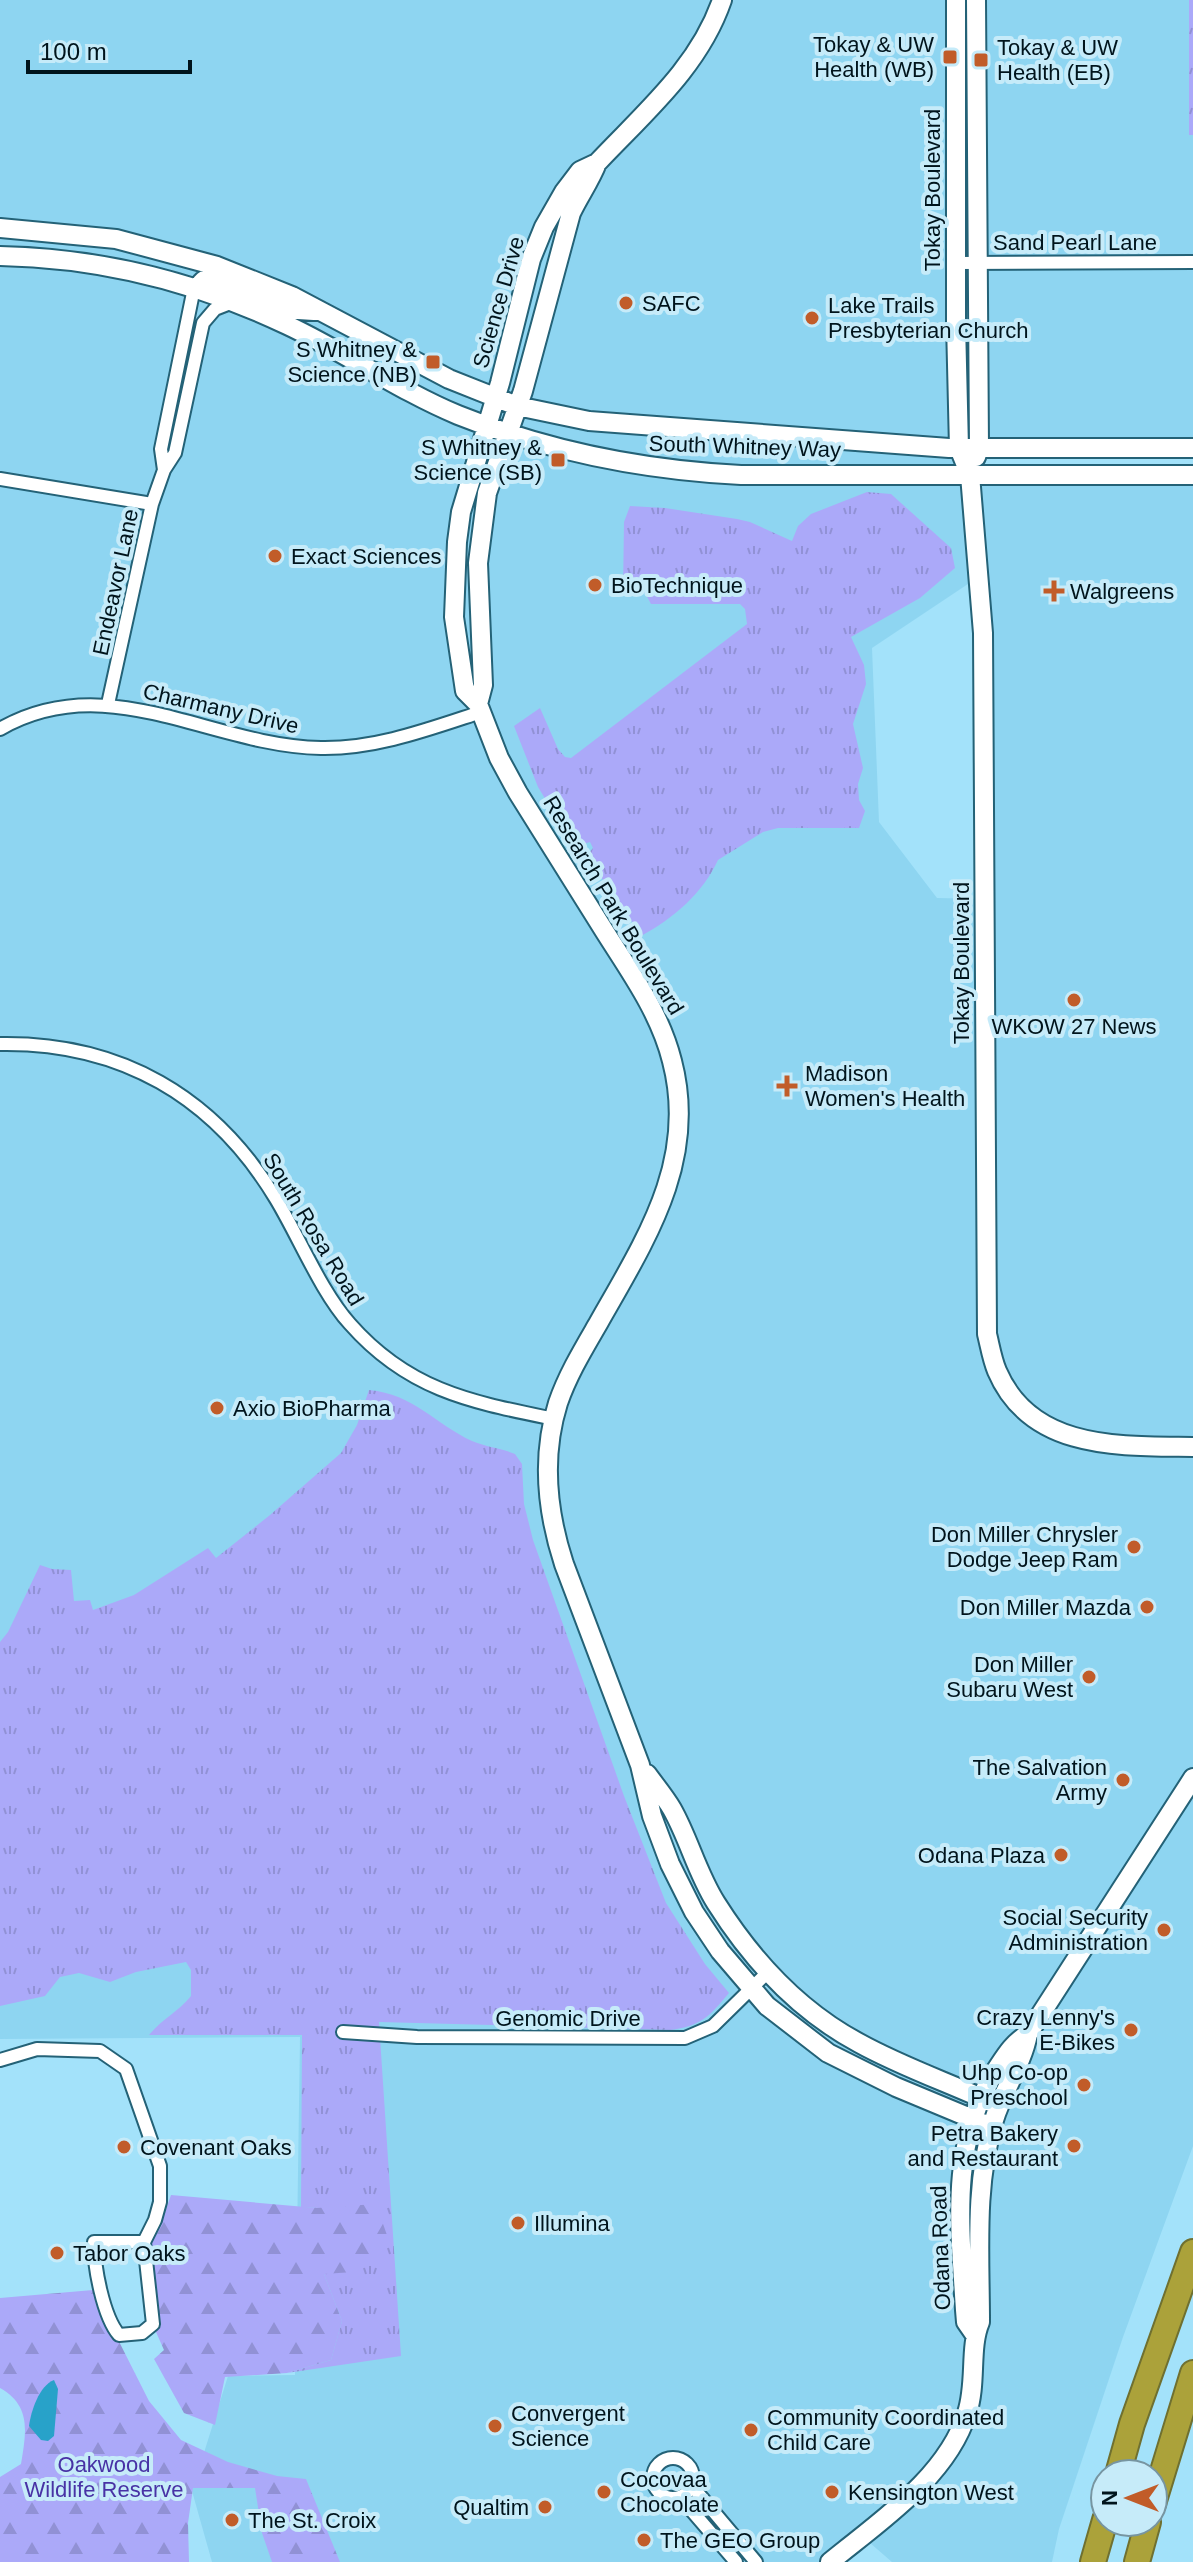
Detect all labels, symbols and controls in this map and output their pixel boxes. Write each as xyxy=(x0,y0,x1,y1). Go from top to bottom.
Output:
scale bar xyxy=(28,24,190,74)
place label: Tokay & UW Health (WB) xyxy=(813,32,934,82)
place label: Tokay & UW Health (EB) xyxy=(997,35,1118,85)
text: 100 m xyxy=(40,38,107,65)
marker: Tokay & UW Health (WB) xyxy=(941,48,959,66)
marker: Tokay & UW Health (EB) xyxy=(972,51,990,69)
street label: Tokay Boulevard xyxy=(920,109,945,271)
street label: Sand Pearl Lane xyxy=(993,230,1157,255)
street label: Science Drive xyxy=(468,233,529,371)
place label: SAFC xyxy=(642,291,701,316)
place label: Lake Trails Presbyterian Church xyxy=(828,293,1029,343)
marker: SAFC xyxy=(617,294,635,312)
marker: Lake Trails Presbyterian Church xyxy=(803,309,821,327)
place label: S Whitney & Science (NB) xyxy=(287,337,417,387)
marker: S Whitney & Science (NB) xyxy=(424,353,442,371)
street label: South Whitney Way xyxy=(648,431,842,462)
place label: S Whitney & Science (SB) xyxy=(414,435,542,485)
marker: S Whitney & Science (SB) xyxy=(549,451,567,469)
street label: Endeavor Lane xyxy=(88,507,143,658)
place label: Exact Sciences xyxy=(291,544,441,569)
marker: Exact Sciences xyxy=(266,547,284,565)
place label: BioTechnique xyxy=(611,573,743,598)
marker: BioTechnique xyxy=(586,576,604,594)
place label: Walgreens xyxy=(1070,579,1174,604)
marker: Walgreens xyxy=(1045,582,1063,600)
street label: Charmany Drive xyxy=(141,678,301,739)
street label: Research Park Boulevard xyxy=(538,791,689,1019)
street label: Tokay Boulevard xyxy=(949,882,974,1044)
marker: WKOW 27 News xyxy=(1065,991,1083,1009)
place label: WKOW 27 News xyxy=(991,1014,1157,1039)
place label: Madison Women's Health xyxy=(805,1061,965,1111)
marker: Madison Women's Health xyxy=(776,1075,798,1097)
street label: South Rosa Road xyxy=(258,1148,369,1310)
place label: Axio BioPharma xyxy=(233,1396,392,1421)
marker: Axio BioPharma xyxy=(208,1399,226,1417)
place label: Don Miller Chrysler Dodge Jeep Ram xyxy=(931,1522,1118,1572)
marker: Don Miller Chrysler Dodge Jeep Ram xyxy=(1125,1538,1143,1556)
place label: Don Miller Mazda xyxy=(960,1595,1132,1620)
marker: Don Miller Mazda xyxy=(1138,1598,1156,1616)
place label: Don Miller Subaru West xyxy=(946,1652,1073,1702)
marker: Don Miller Subaru West xyxy=(1080,1668,1098,1686)
place label: The Salvation Army xyxy=(972,1755,1107,1805)
marker: The Salvation Army xyxy=(1114,1771,1132,1789)
place label: Odana Plaza xyxy=(918,1843,1046,1868)
marker: Odana Plaza xyxy=(1052,1846,1070,1864)
place label: Social Security Administration xyxy=(1002,1905,1148,1955)
marker: Social Security Administration xyxy=(1155,1921,1173,1939)
place label: Crazy Lenny's E-Bikes xyxy=(976,2005,1115,2055)
street label: Genomic Drive xyxy=(495,2006,641,2031)
marker: Crazy Lenny's E-Bikes xyxy=(1122,2021,1140,2039)
place label: Uhp Co-op Preschool xyxy=(962,2060,1068,2110)
marker: Uhp Co-op Preschool xyxy=(1075,2076,1093,2094)
place label: Petra Bakery and Restaurant xyxy=(908,2121,1058,2171)
place label: Covenant Oaks xyxy=(140,2135,292,2160)
marker: Petra Bakery and Restaurant xyxy=(1065,2137,1083,2155)
marker: Covenant Oaks xyxy=(115,2138,133,2156)
street label: Odana Road xyxy=(926,2185,955,2311)
place label: Illumina xyxy=(534,2211,611,2236)
marker: Illumina xyxy=(509,2214,527,2232)
place label: Tabor Oaks xyxy=(73,2241,186,2266)
marker: Tabor Oaks xyxy=(48,2244,66,2262)
place label: Convergent Science xyxy=(511,2401,625,2451)
place label: Community Coordinated Child Care xyxy=(767,2405,1004,2455)
marker: Convergent Science xyxy=(486,2417,504,2435)
marker: Community Coordinated Child Care xyxy=(742,2421,760,2439)
park label: Oakwood Wildlife Reserve xyxy=(25,2452,183,2502)
north arrow xyxy=(1089,2458,1169,2538)
place label: Cocovaa Chocolate xyxy=(620,2467,719,2517)
place label: Kensington West xyxy=(848,2480,1014,2505)
marker: Cocovaa Chocolate xyxy=(595,2483,613,2501)
marker: Kensington West xyxy=(823,2483,841,2501)
text: N xyxy=(1097,2490,1122,2506)
place label: Qualtim xyxy=(453,2495,529,2520)
marker: Qualtim xyxy=(536,2498,554,2516)
place label: The St. Croix xyxy=(248,2508,376,2533)
marker: The St. Croix xyxy=(223,2511,241,2529)
place label: The GEO Group xyxy=(660,2528,820,2553)
marker: The GEO Group xyxy=(635,2531,653,2549)

